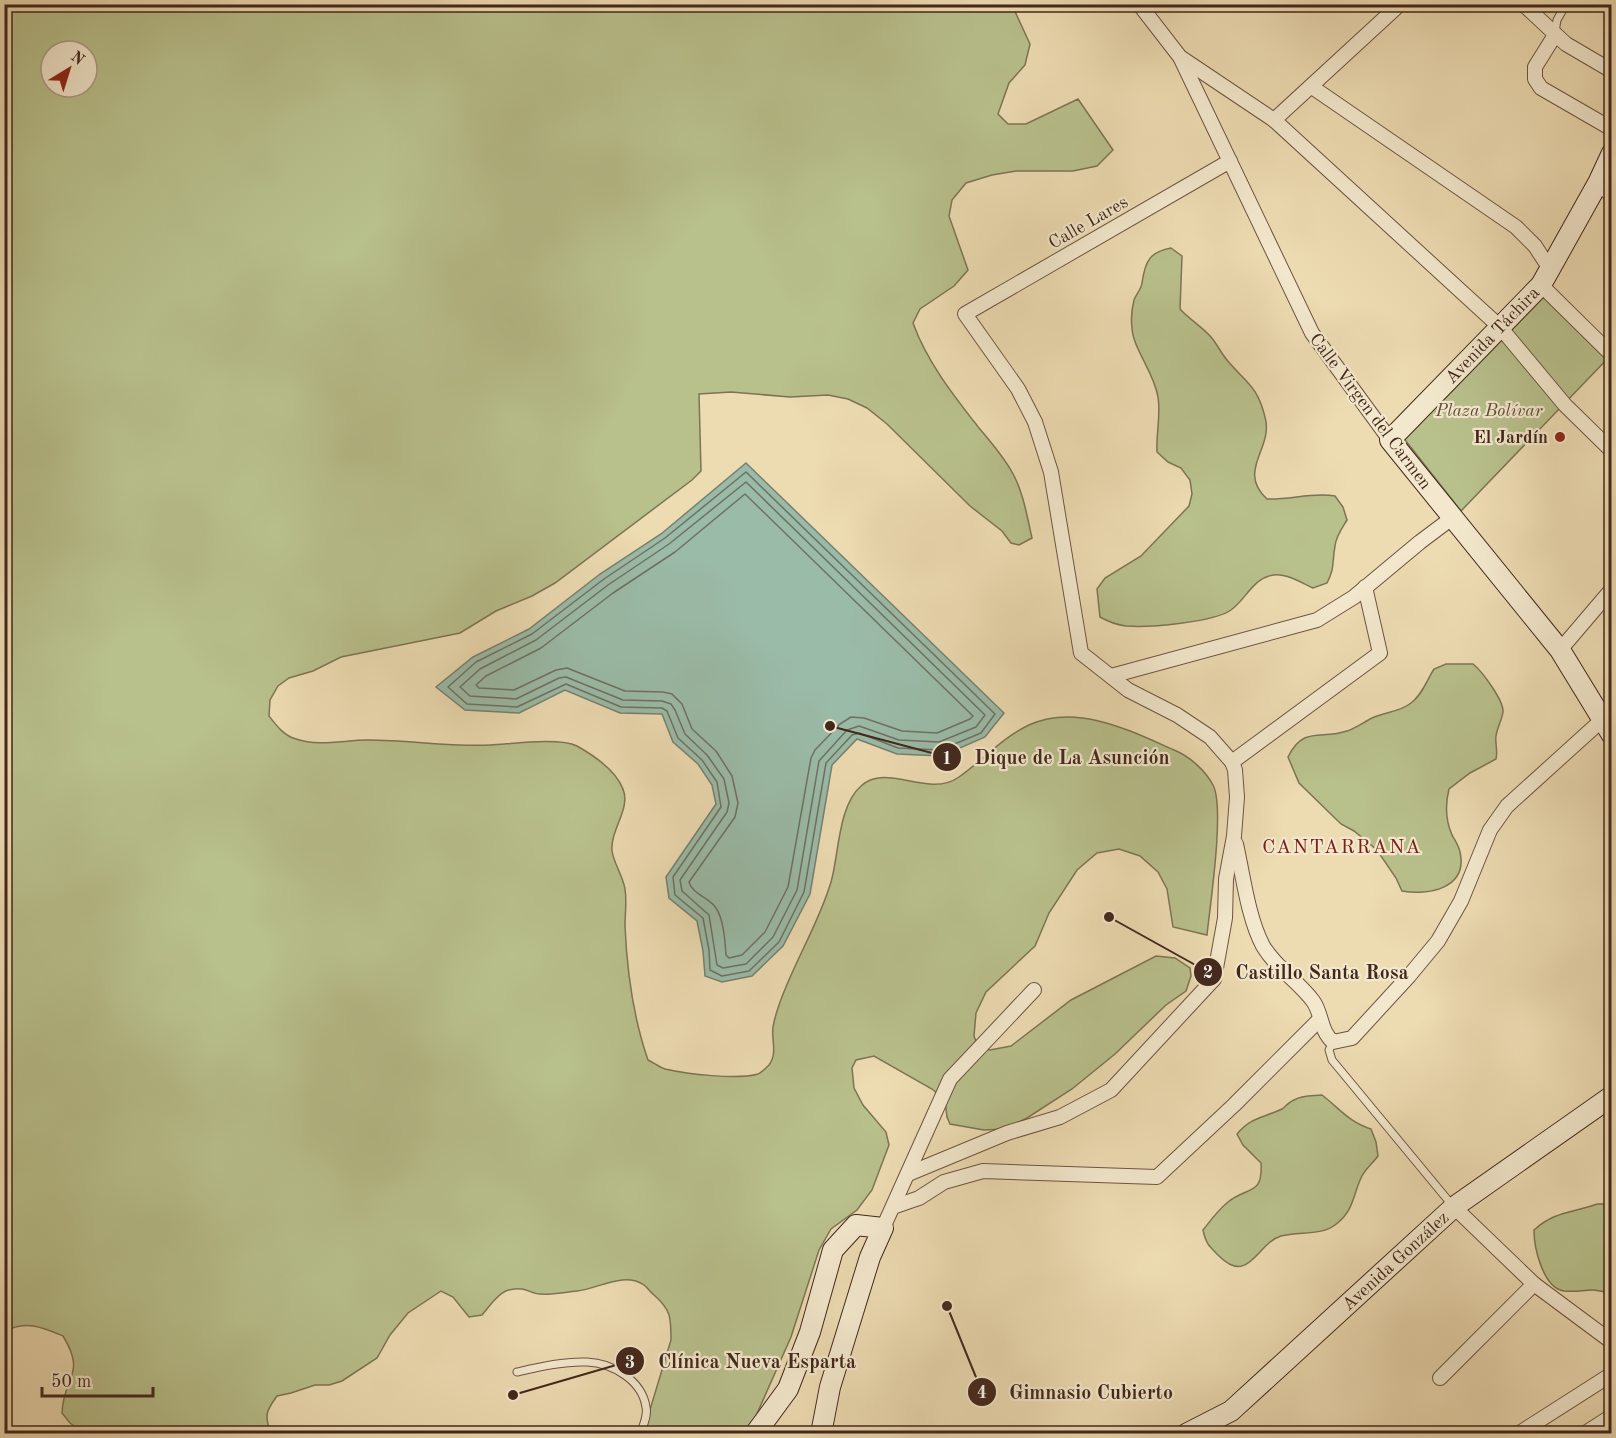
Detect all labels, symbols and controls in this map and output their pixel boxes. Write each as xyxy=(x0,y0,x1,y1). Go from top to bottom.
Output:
north arrow xyxy=(39,39,99,99)
text: N xyxy=(67,49,87,69)
street label: Calle Lares xyxy=(1046,193,1131,253)
street label: Avenida Táchira xyxy=(1442,284,1543,388)
street label: Calle Virgen del Carmen xyxy=(1306,330,1435,493)
park label: Plaza Bolívar xyxy=(1434,402,1544,420)
place label: El Jardín xyxy=(1473,429,1548,447)
marker: El Jardín xyxy=(1553,430,1567,444)
callout: Dique de La Asunción xyxy=(932,738,1181,776)
text: Dique de La Asunción xyxy=(974,749,1170,769)
text: 1 xyxy=(942,750,952,768)
district label: CANTARRANA xyxy=(1262,838,1422,858)
callout: Castillo Santa Rosa xyxy=(1193,953,1420,991)
text: 2 xyxy=(1203,964,1213,982)
text: Castillo Santa Rosa xyxy=(1235,964,1409,984)
street label: Avenida González xyxy=(1339,1209,1452,1314)
callout: Clínica Nueva Esparta xyxy=(615,1342,868,1380)
text: Clínica Nueva Esparta xyxy=(658,1353,856,1373)
text: 3 xyxy=(625,1354,635,1372)
scale bar xyxy=(42,1360,153,1398)
text: 50 m xyxy=(51,1373,91,1391)
callout: Gimnasio Cubierto xyxy=(967,1373,1185,1411)
text: 4 xyxy=(977,1384,987,1402)
text: Gimnasio Cubierto xyxy=(1009,1384,1173,1404)

